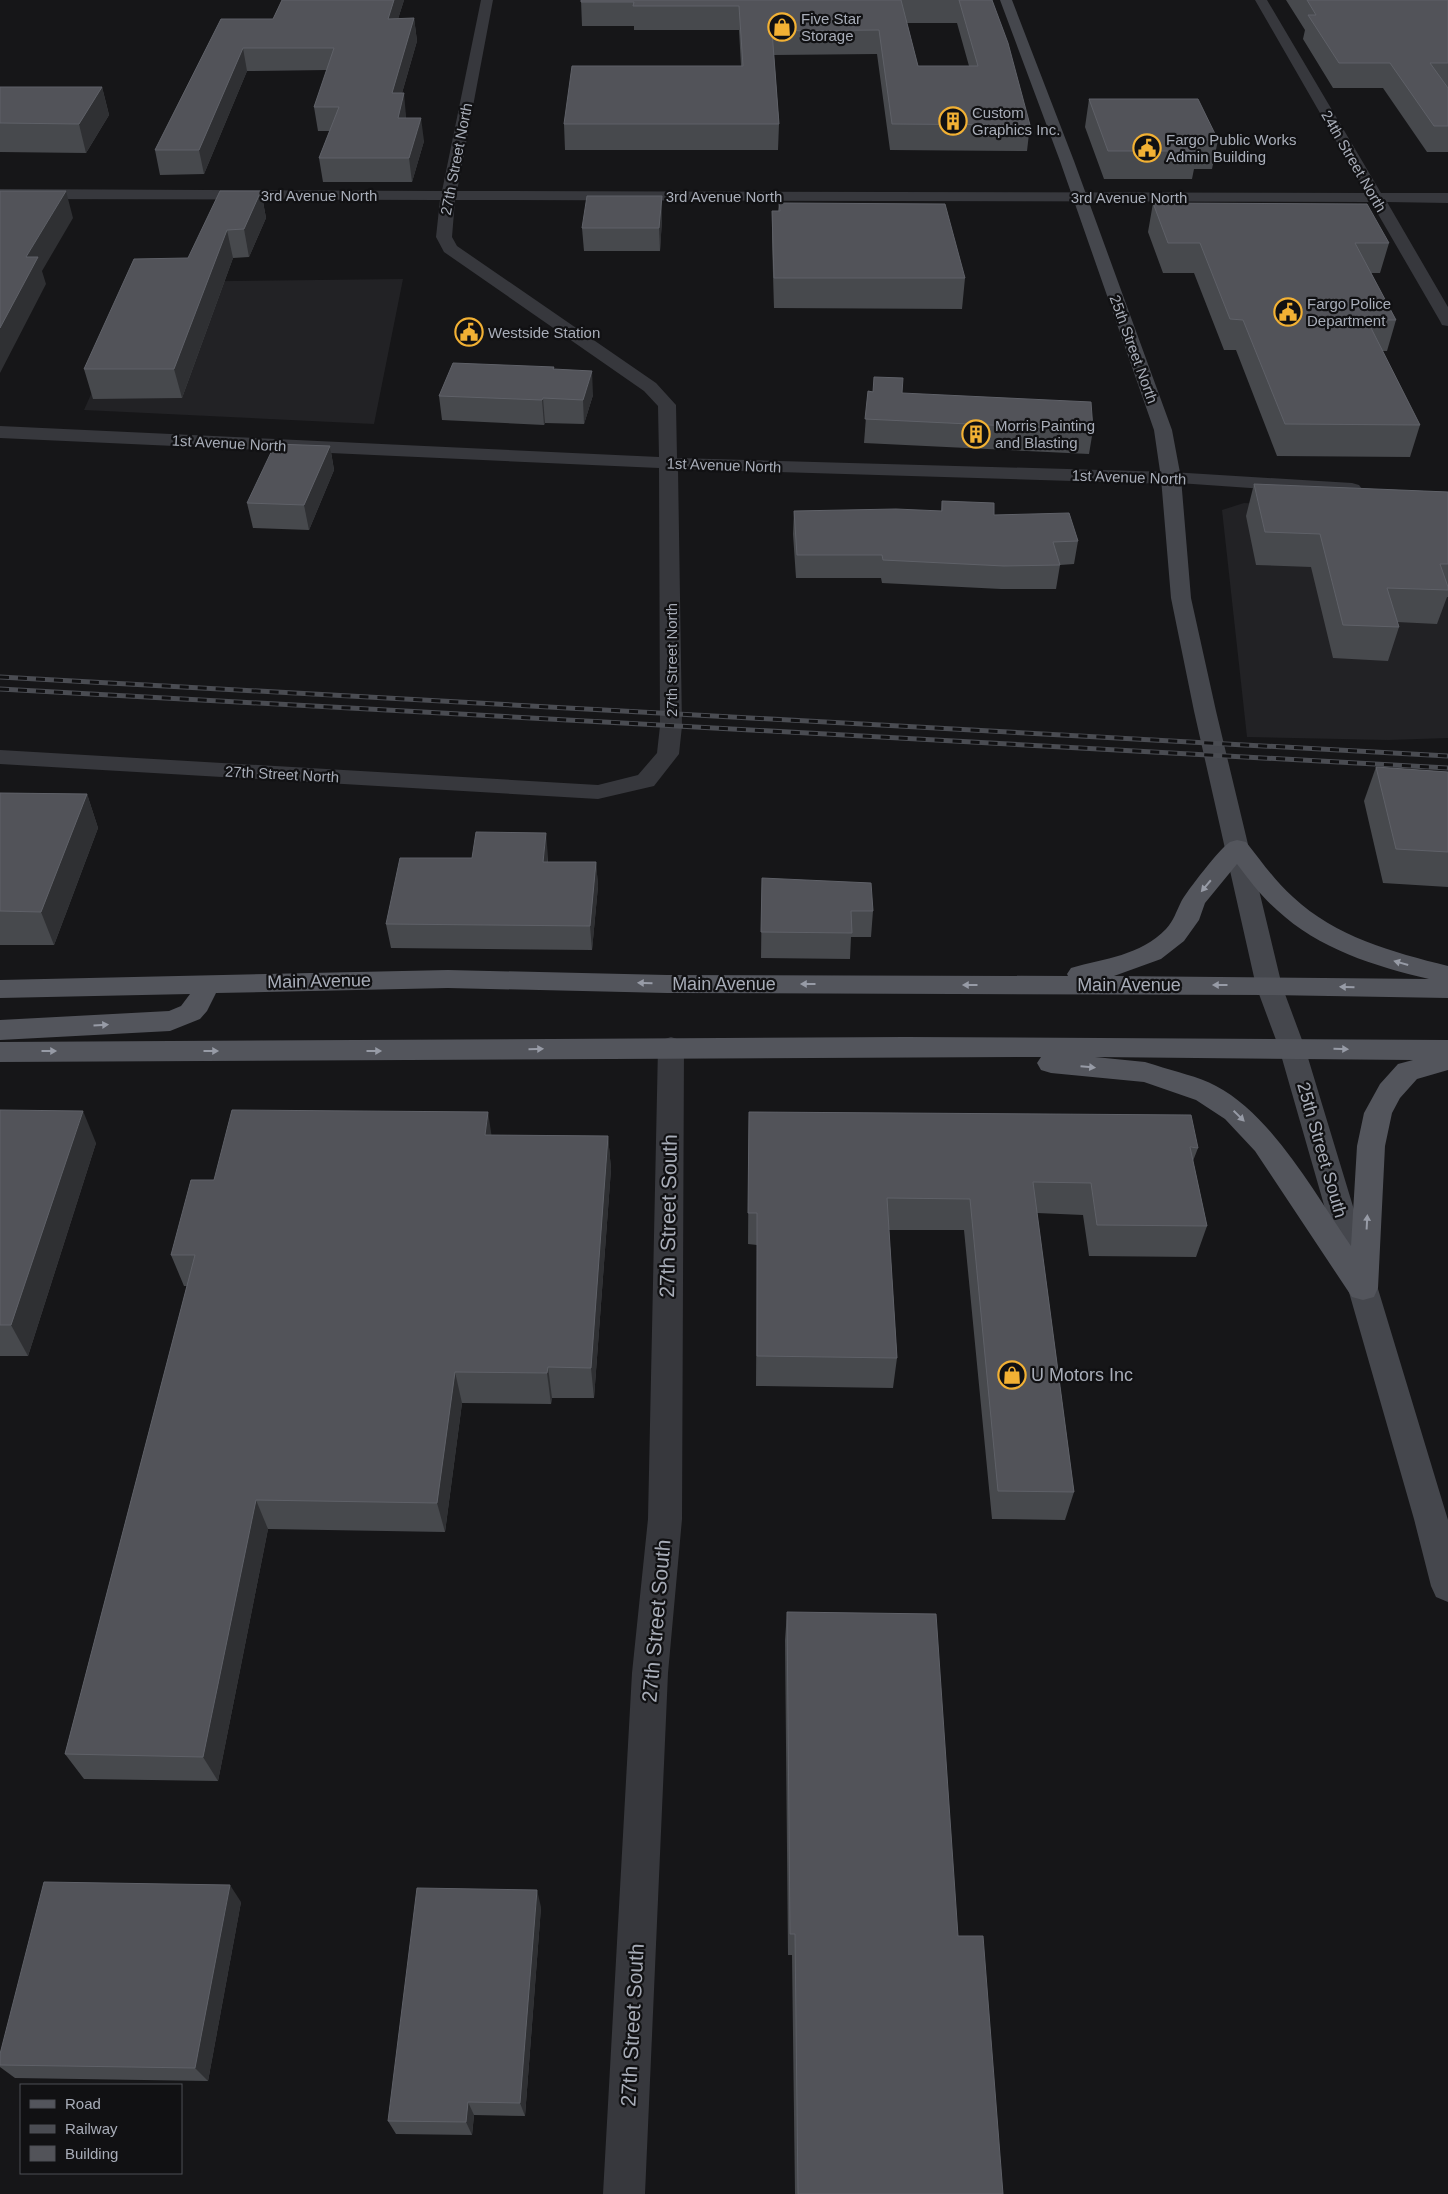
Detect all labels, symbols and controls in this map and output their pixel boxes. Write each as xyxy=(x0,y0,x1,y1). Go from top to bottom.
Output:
place label: Five Star Storage xyxy=(801,10,861,44)
shop icon: Five Star Storage xyxy=(767,12,797,42)
street label: 27th Street North xyxy=(437,101,475,217)
place label: Custom Graphics Inc. xyxy=(972,104,1060,138)
building icon: Custom Graphics Inc. xyxy=(938,106,968,136)
street label: 24th Street North xyxy=(1318,107,1390,215)
place label: Fargo Public Works Admin Building xyxy=(1166,131,1297,165)
public building icon: Fargo Public Works Admin Building xyxy=(1132,133,1162,163)
street label: 3rd Avenue North xyxy=(261,187,377,204)
street label: 3rd Avenue North xyxy=(666,188,782,205)
street label: 3rd Avenue North xyxy=(1071,189,1187,206)
street label: 25th Street North xyxy=(1106,292,1162,406)
place label: Fargo Police Department xyxy=(1307,295,1391,329)
public building icon: Fargo Police Department xyxy=(1273,297,1303,327)
public building icon: Westside Station xyxy=(454,317,484,347)
place label: Westside Station xyxy=(488,324,600,341)
place label: Morris Painting and Blasting xyxy=(995,417,1095,451)
building icon: Morris Painting and Blasting xyxy=(961,419,991,449)
street label: 1st Avenue North xyxy=(171,432,287,454)
street label: 1st Avenue North xyxy=(666,455,782,475)
street label: 1st Avenue North xyxy=(1071,467,1187,487)
street label: 27th Street North xyxy=(663,603,680,717)
street label: 27th Street North xyxy=(225,763,339,785)
one-way arrow xyxy=(1200,879,1211,892)
one-way arrow xyxy=(1393,959,1408,967)
street label: Main Avenue xyxy=(267,970,371,992)
street label: Main Avenue xyxy=(672,974,776,994)
street label: Main Avenue xyxy=(1077,975,1181,995)
one-way arrow xyxy=(637,979,653,987)
one-way arrow xyxy=(800,980,816,988)
one-way arrow xyxy=(962,981,978,989)
one-way arrow xyxy=(1212,981,1228,989)
one-way arrow xyxy=(1339,983,1355,991)
one-way arrow xyxy=(93,1020,109,1028)
one-way arrow xyxy=(528,1045,544,1053)
one-way arrow xyxy=(1333,1045,1349,1053)
one-way arrow xyxy=(41,1047,57,1055)
one-way arrow xyxy=(203,1047,219,1055)
one-way arrow xyxy=(366,1047,382,1055)
one-way arrow xyxy=(1080,1063,1096,1071)
street label: 25th Street South xyxy=(1293,1080,1351,1220)
one-way arrow xyxy=(1233,1110,1245,1122)
street label: 27th Street South xyxy=(655,1134,681,1298)
one-way arrow xyxy=(1363,1214,1371,1230)
shop icon: U Motors Inc xyxy=(997,1360,1027,1390)
place label: U Motors Inc xyxy=(1031,1365,1133,1385)
street label: 27th Street South xyxy=(637,1539,675,1703)
street label: 27th Street South xyxy=(616,1943,648,2107)
legend xyxy=(20,2084,182,2174)
text: Road xyxy=(65,2095,101,2112)
text: Railway xyxy=(65,2120,118,2137)
text: Building xyxy=(65,2145,118,2162)

